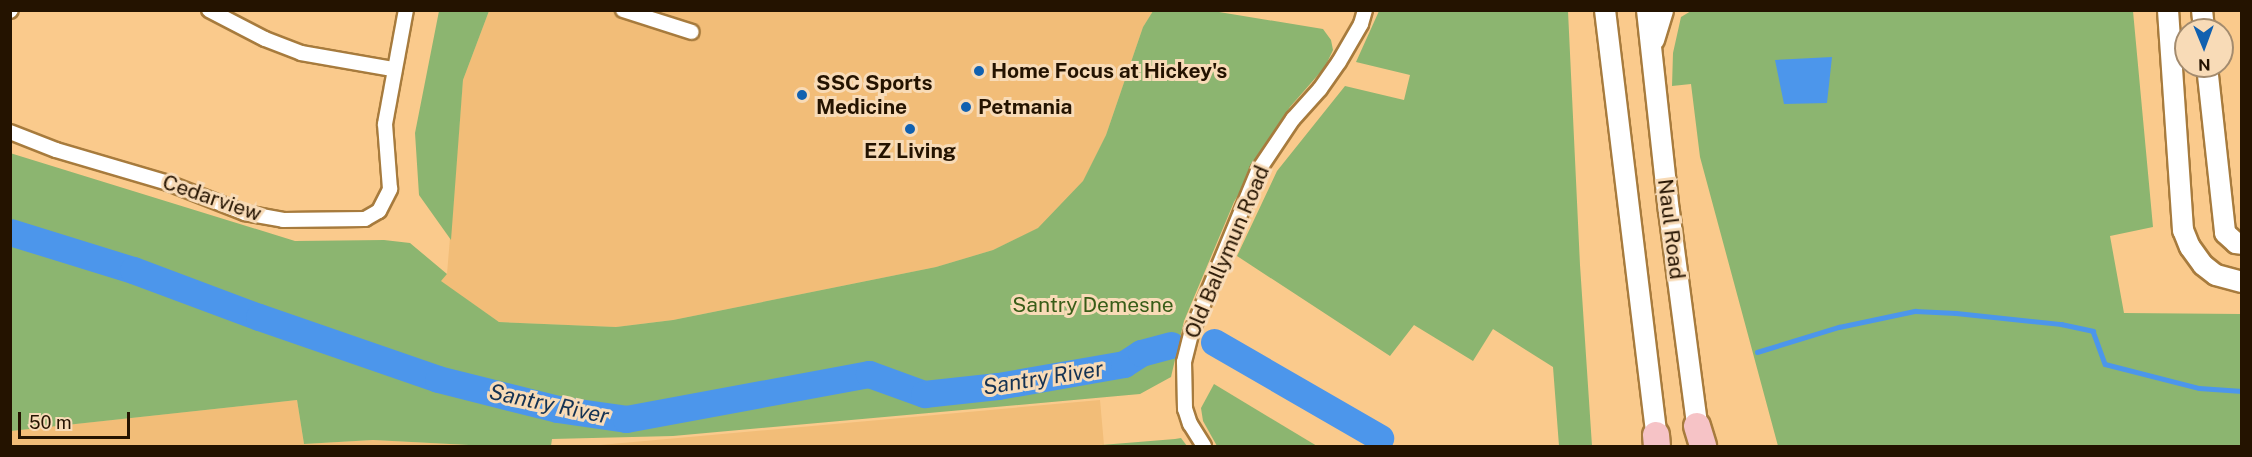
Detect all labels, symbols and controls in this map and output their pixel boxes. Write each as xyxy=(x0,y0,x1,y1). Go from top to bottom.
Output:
north arrow xyxy=(2174,18,2234,78)
text: N xyxy=(2198,55,2211,74)
place label: Home Focus at Hickey's xyxy=(991,58,1228,84)
marker: Home Focus at Hickey's xyxy=(972,64,986,78)
place label: SSC Sports Medicine xyxy=(816,70,933,120)
marker: SSC Sports Medicine xyxy=(793,86,811,104)
place label: Petmania xyxy=(978,94,1072,120)
marker: Petmania xyxy=(959,100,973,114)
marker: EZ Living xyxy=(903,122,917,136)
place label: EZ Living xyxy=(864,138,956,164)
street label: Old Ballymun Road xyxy=(1179,162,1275,342)
street label: Cedarview xyxy=(159,169,265,227)
street label: Naul Road xyxy=(1652,177,1690,281)
park label: Santry Demesne xyxy=(1012,292,1174,318)
water label: Santry River xyxy=(981,355,1105,401)
water label: Santry River xyxy=(487,378,611,430)
scale bar xyxy=(21,400,134,438)
text: 50 m xyxy=(29,412,72,433)

